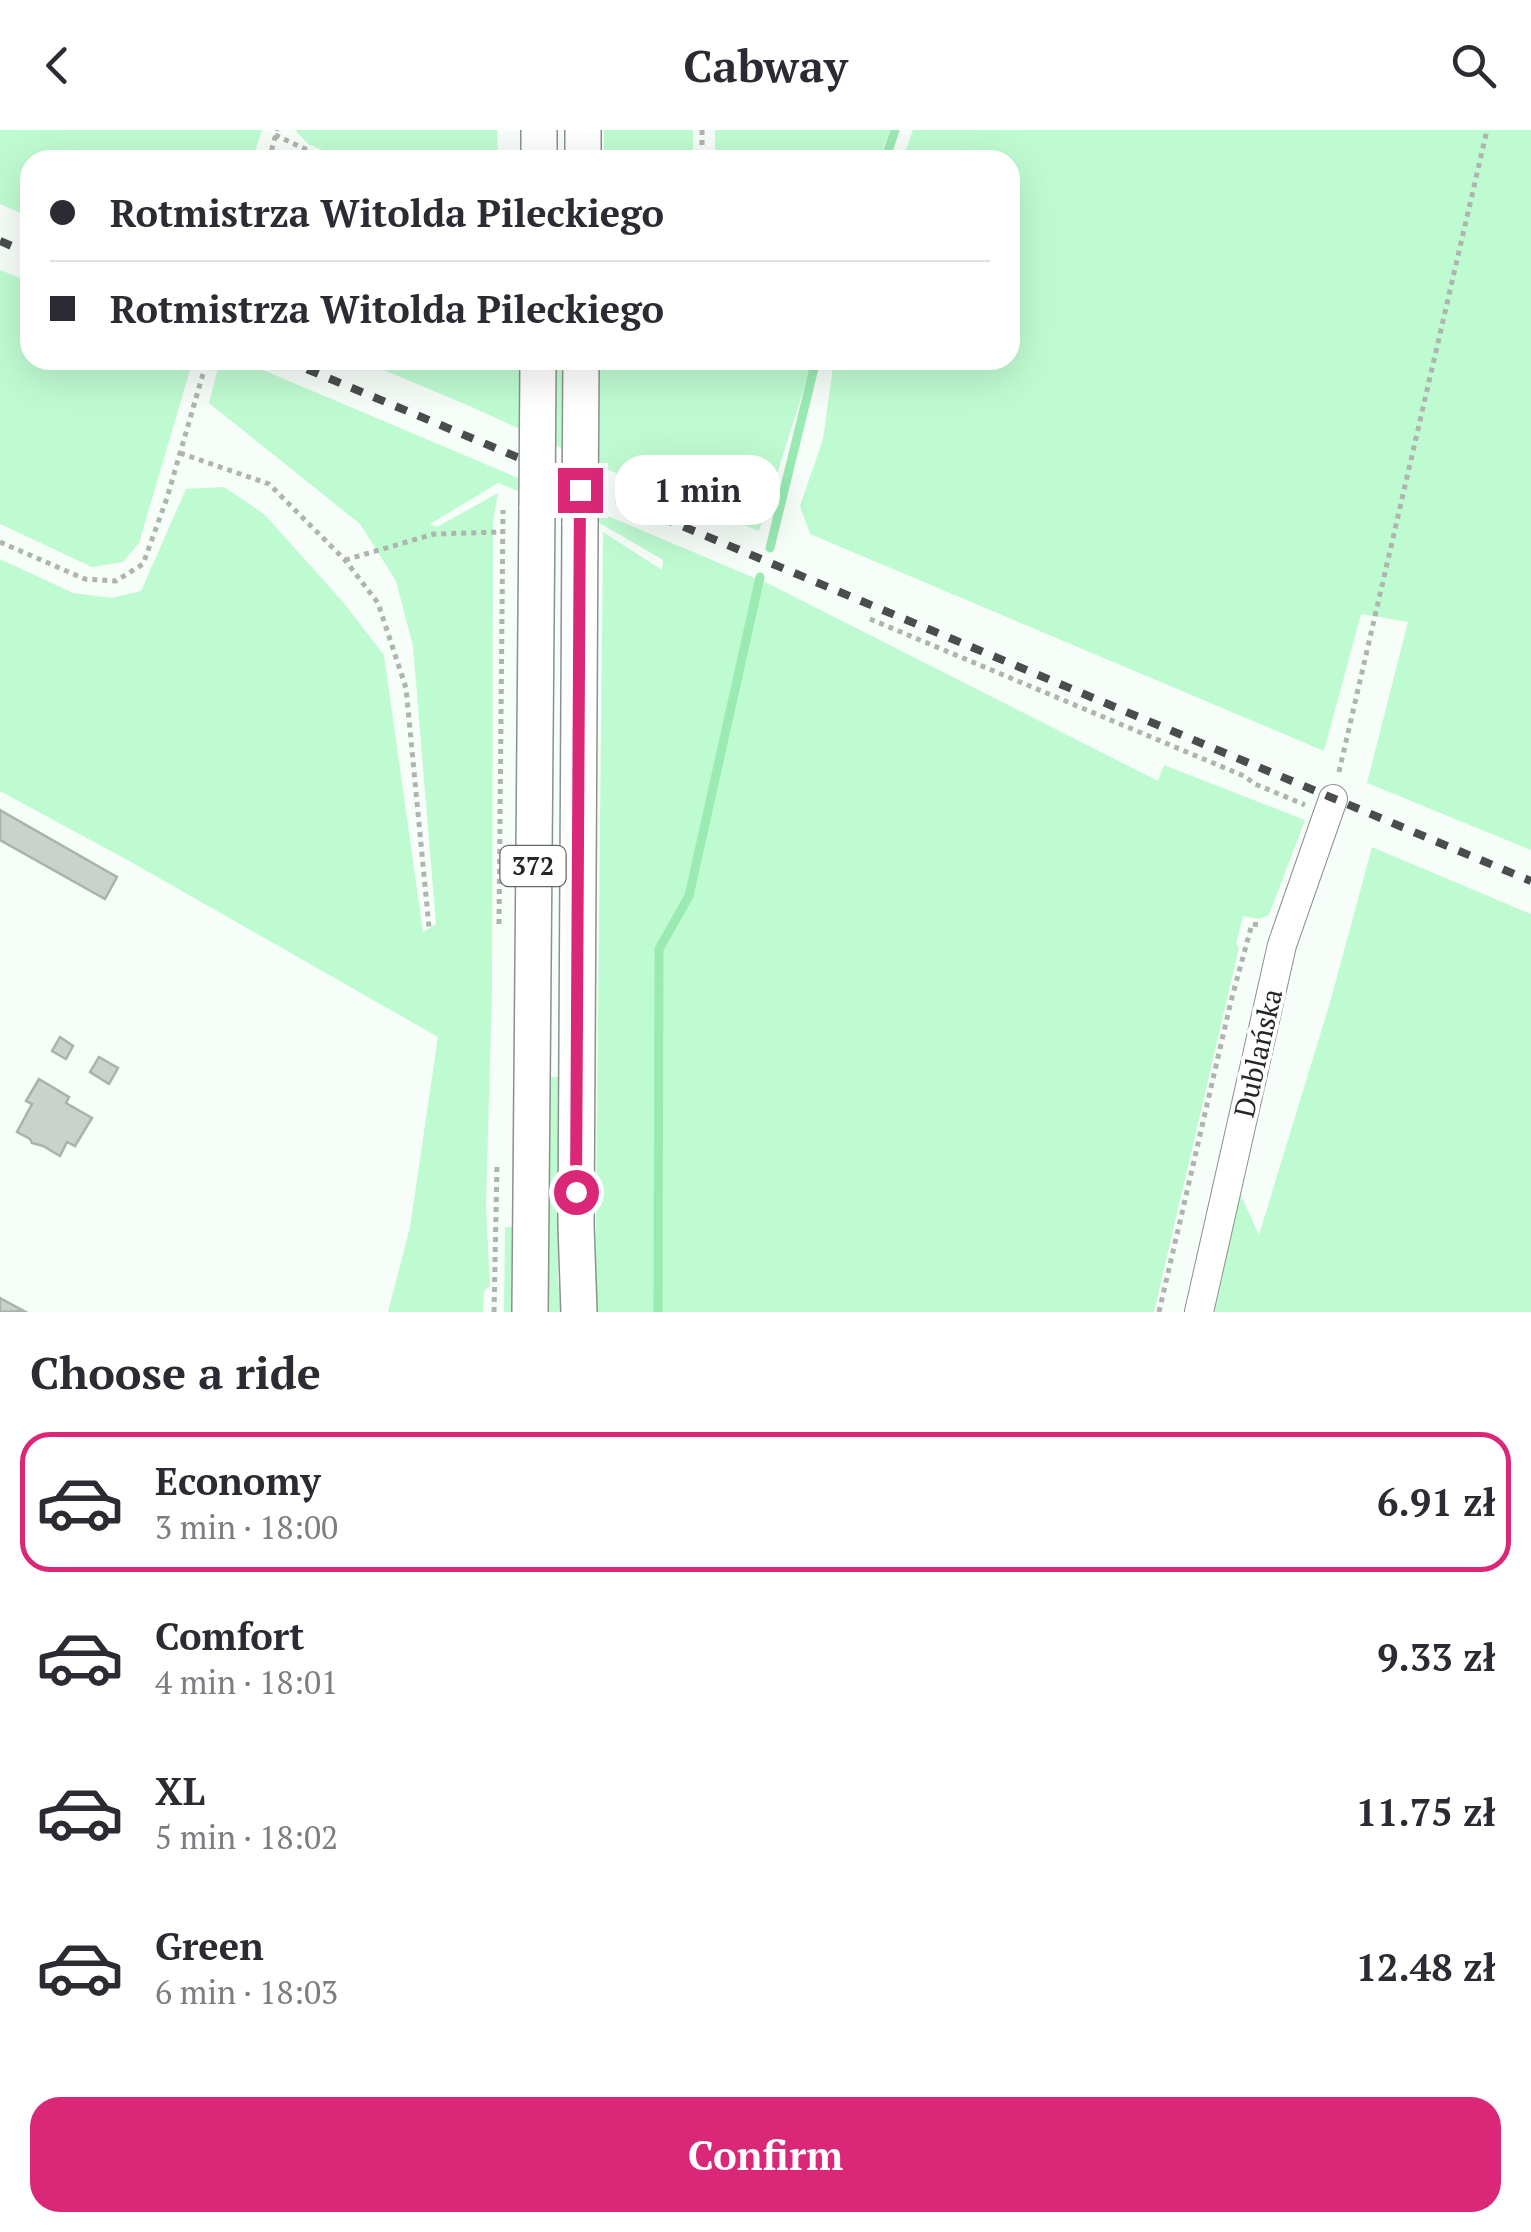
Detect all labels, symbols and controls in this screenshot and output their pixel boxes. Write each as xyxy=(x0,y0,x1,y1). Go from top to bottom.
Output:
text: Cabway xyxy=(683,35,848,95)
icon: back xyxy=(30,38,85,93)
icon: search xyxy=(1446,38,1501,93)
text: Rotmistrza Witolda Pileckiego xyxy=(110,188,664,238)
text: Rotmistrza Witolda Pileckiego xyxy=(110,284,664,334)
callout: 1 min xyxy=(615,455,780,525)
route end xyxy=(558,468,603,513)
text: 1 min xyxy=(654,469,741,511)
road number: 372 xyxy=(500,846,566,886)
street label: Dublańska xyxy=(1225,985,1290,1121)
route start xyxy=(554,1170,599,1215)
text: Choose a ride xyxy=(30,1342,321,1402)
text: Economy xyxy=(155,1456,321,1506)
icon: car xyxy=(35,1457,125,1547)
text: 6.91 zł xyxy=(1377,1477,1496,1527)
text: 3 min · 18:00 xyxy=(155,1506,338,1548)
text: Comfort xyxy=(155,1611,304,1661)
icon: car xyxy=(35,1612,125,1702)
text: 9.33 zł xyxy=(1377,1632,1496,1682)
text: 4 min · 18:01 xyxy=(155,1661,338,1703)
text: XL xyxy=(155,1766,205,1816)
icon: car xyxy=(35,1767,125,1857)
text: 11.75 zł xyxy=(1356,1787,1496,1837)
text: 5 min · 18:02 xyxy=(155,1816,338,1858)
text: Green xyxy=(155,1921,264,1971)
icon: car xyxy=(35,1922,125,2012)
text: 12.48 zł xyxy=(1356,1942,1496,1992)
text: 6 min · 18:03 xyxy=(155,1971,338,2013)
button: Confirm xyxy=(30,2097,1501,2212)

